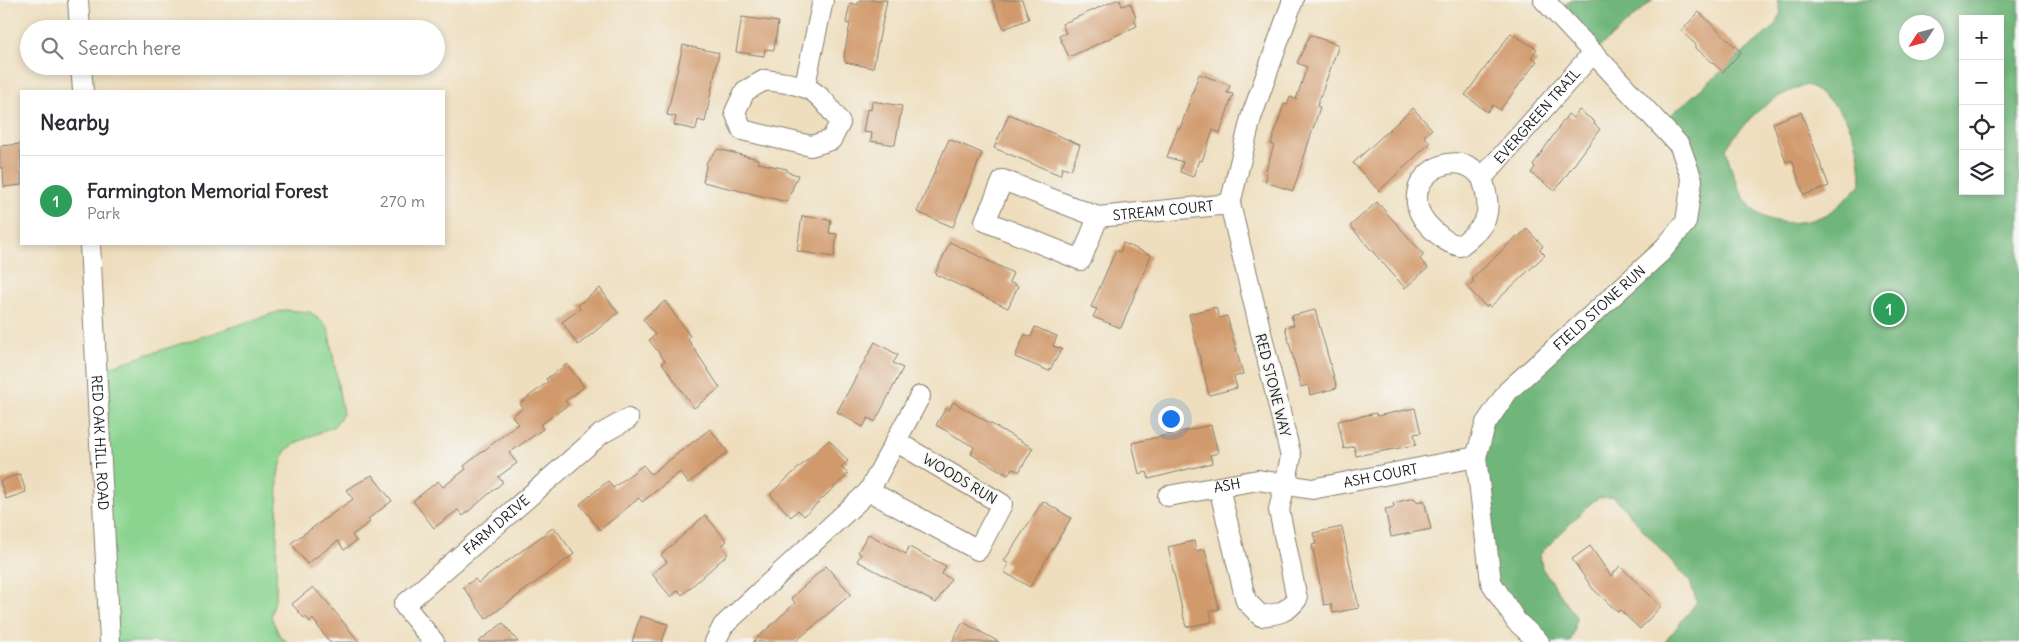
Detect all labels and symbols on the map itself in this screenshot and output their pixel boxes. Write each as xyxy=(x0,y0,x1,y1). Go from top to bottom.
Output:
north arrow xyxy=(1899,15,1944,60)
street label: EVERGREEN TRAIL xyxy=(1490,64,1584,167)
street label: STREAM COURT xyxy=(1112,197,1214,225)
street label: FIELD STONE RUN xyxy=(1550,262,1649,354)
pin: 1 xyxy=(1873,290,1905,328)
street label: RED STONE WAY xyxy=(1251,332,1295,439)
street label: RED OAK HILL ROAD xyxy=(88,375,112,511)
your location xyxy=(1158,406,1184,432)
street label: WOODS RUN xyxy=(920,450,1000,508)
street label: ASH COURT xyxy=(1342,460,1419,492)
street label: ASH xyxy=(1212,474,1242,497)
street label: FARM DRIVE xyxy=(460,491,533,558)

